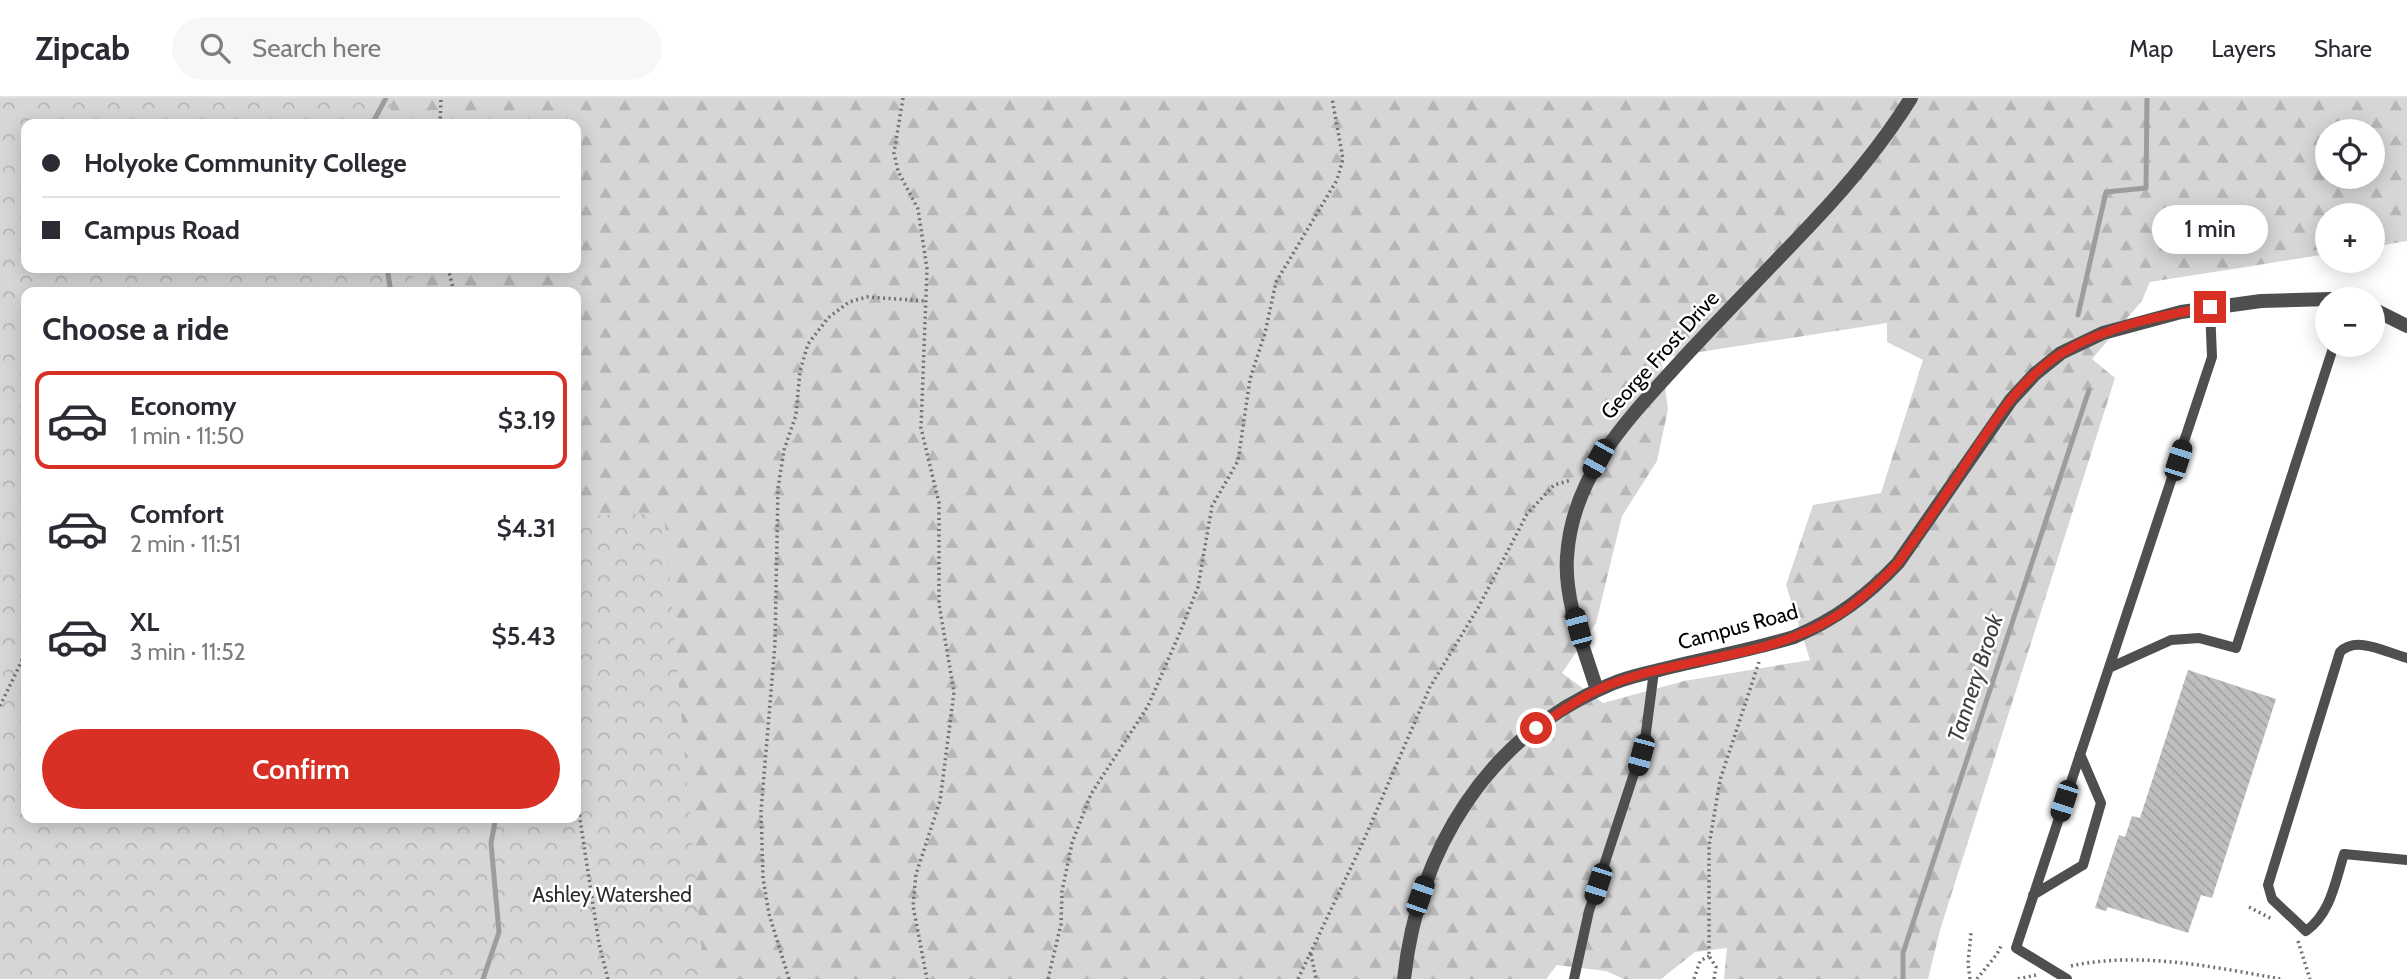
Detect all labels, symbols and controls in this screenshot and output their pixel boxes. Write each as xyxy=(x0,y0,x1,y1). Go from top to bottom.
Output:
search box xyxy=(172,17,662,80)
text: Zipcab xyxy=(35,28,130,68)
icon: search xyxy=(196,29,234,67)
text: Search here xyxy=(252,32,381,64)
text: Map xyxy=(2129,34,2173,63)
text: Layers xyxy=(2211,34,2276,63)
text: Share xyxy=(2314,34,2372,63)
map controls xyxy=(2315,119,2385,357)
button: locate xyxy=(2315,119,2385,189)
text: Holyoke Community College xyxy=(84,147,407,179)
button: + xyxy=(2315,203,2385,273)
callout: 1 min xyxy=(2152,206,2268,254)
text: Campus Road xyxy=(84,214,240,246)
text: 1 min xyxy=(2184,215,2236,243)
street label: George Frost Drive xyxy=(1595,285,1724,424)
button: − xyxy=(2315,287,2385,357)
route end xyxy=(2194,291,2226,323)
text: Choose a ride xyxy=(42,309,229,348)
icon: car xyxy=(46,389,109,452)
text: Economy xyxy=(130,390,236,422)
text: $3.19 xyxy=(498,404,556,436)
text: 1 min · 11:50 xyxy=(130,422,245,450)
car xyxy=(1579,436,1618,482)
car xyxy=(2162,437,2195,483)
icon: car xyxy=(46,497,109,560)
text: Comfort xyxy=(130,498,224,530)
text: $4.31 xyxy=(496,512,556,544)
text: 2 min · 11:51 xyxy=(130,530,241,558)
street label: Campus Road xyxy=(1675,599,1801,655)
icon: car xyxy=(46,605,109,668)
car xyxy=(1563,605,1594,651)
text: XL xyxy=(130,606,159,638)
water label: Tannery Brook xyxy=(1941,610,2009,745)
text: $5.43 xyxy=(491,620,556,652)
text: 3 min · 11:52 xyxy=(130,638,246,666)
route start xyxy=(1520,712,1552,744)
button: Confirm xyxy=(42,729,560,809)
car xyxy=(1626,732,1657,778)
car xyxy=(2048,778,2081,824)
car xyxy=(1582,861,1615,907)
car xyxy=(1404,873,1437,919)
park label: Ashley Watershed xyxy=(532,882,692,907)

